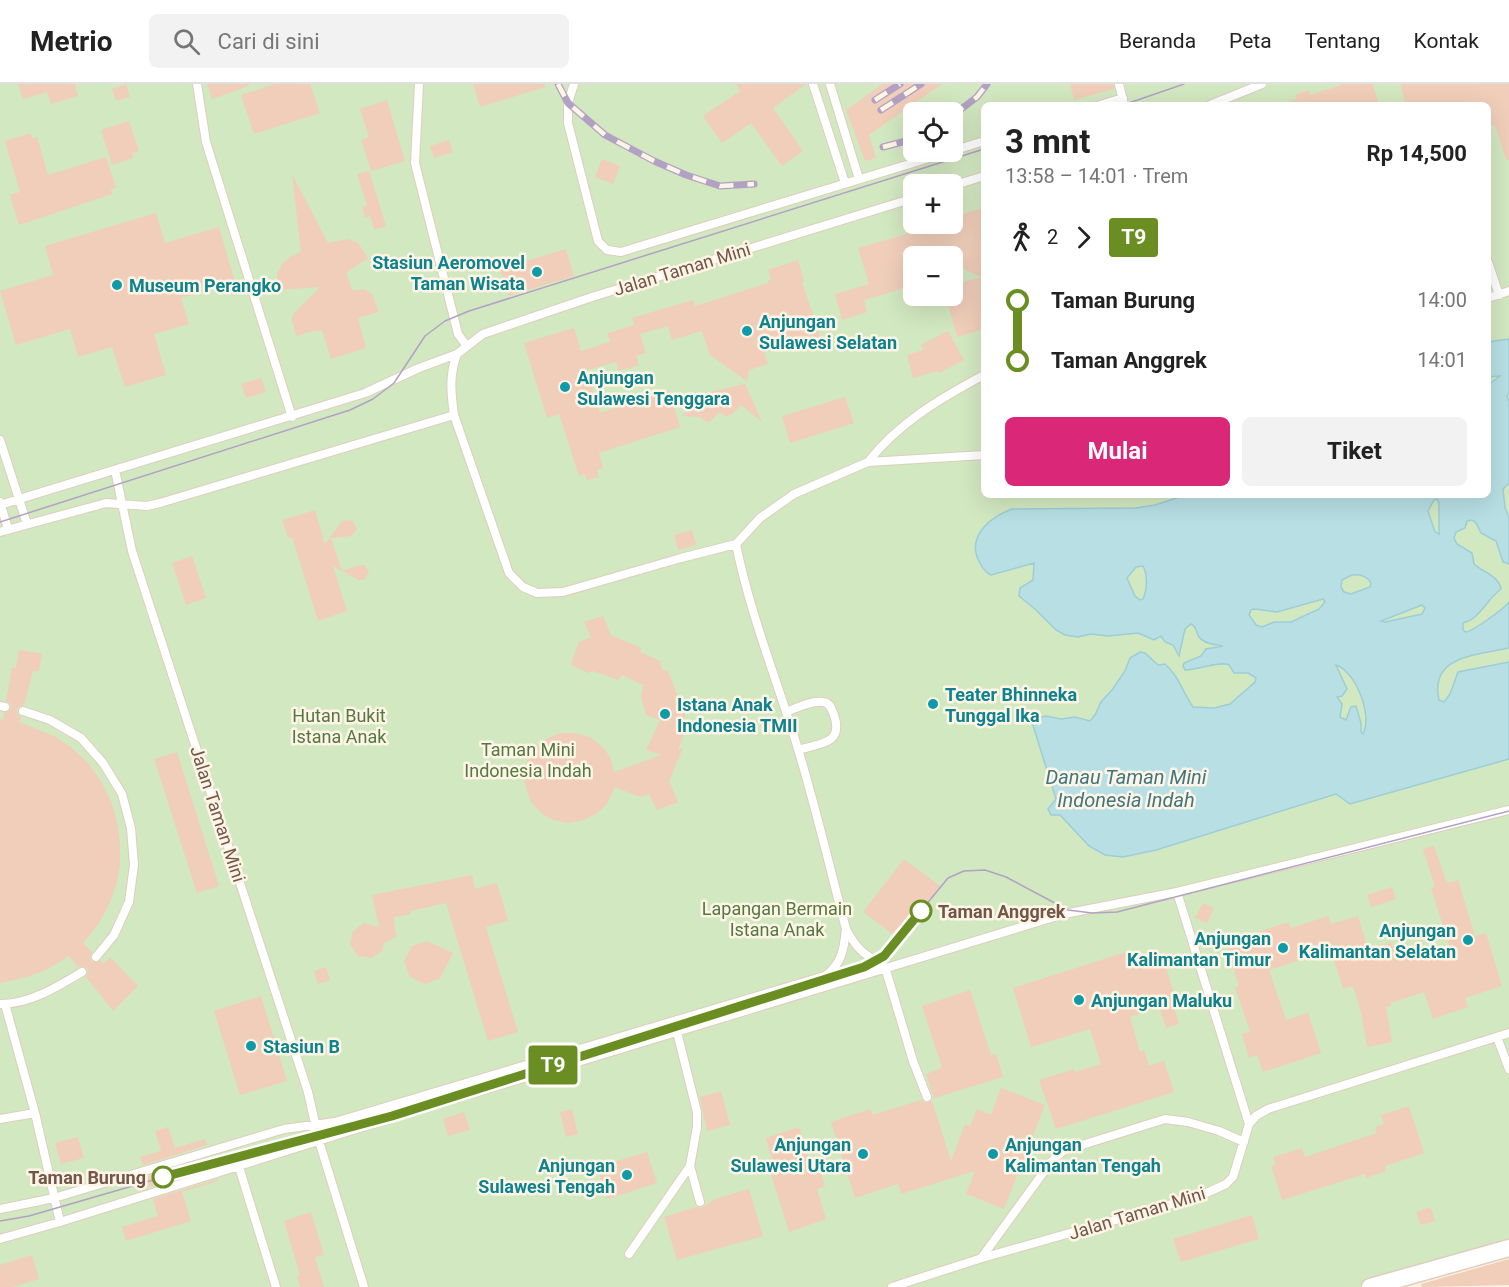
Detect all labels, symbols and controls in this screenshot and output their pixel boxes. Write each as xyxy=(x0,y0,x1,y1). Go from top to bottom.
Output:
search box xyxy=(149,14,569,68)
text: Metrio xyxy=(30,25,113,58)
icon: search xyxy=(170,25,203,58)
text: Cari di sini xyxy=(218,29,320,54)
text: Beranda xyxy=(1119,29,1196,53)
text: Peta xyxy=(1229,29,1272,53)
text: Tentang xyxy=(1305,29,1381,53)
text: Kontak xyxy=(1414,29,1479,53)
map controls xyxy=(903,102,963,306)
button: locate xyxy=(903,102,963,162)
text: 3 mnt xyxy=(1005,122,1090,161)
text: Rp 14,500 xyxy=(1367,141,1467,166)
text: 13:58 – 14:01 · Trem xyxy=(1005,164,1188,188)
button: + xyxy=(903,174,963,234)
icon: walk xyxy=(1005,221,1038,254)
icon: forward xyxy=(1067,221,1100,254)
text: 2 xyxy=(1047,225,1058,249)
text: T9 xyxy=(1121,225,1146,249)
street label: Jalan Taman Mini xyxy=(611,238,753,300)
button: − xyxy=(903,246,963,306)
place label: Stasiun Aeromovel Taman Wisata xyxy=(372,252,525,294)
marker: Stasiun Aeromovel Taman Wisata xyxy=(530,265,544,279)
place label: Museum Perangko xyxy=(129,275,281,296)
marker: Museum Perangko xyxy=(110,278,124,292)
text: Taman Burung xyxy=(1051,288,1195,313)
text: 14:00 xyxy=(1417,288,1467,312)
place label: Anjungan Sulawesi Selatan xyxy=(759,311,897,353)
marker: Anjungan Sulawesi Selatan xyxy=(740,324,754,338)
text: Taman Anggrek xyxy=(1051,348,1207,373)
text: 14:01 xyxy=(1417,348,1467,372)
place label: Anjungan Sulawesi Tenggara xyxy=(577,367,730,409)
marker: Anjungan Sulawesi Tenggara xyxy=(558,380,572,394)
button: Mulai xyxy=(1005,417,1230,486)
button: Tiket xyxy=(1242,417,1467,486)
place label: Teater Bhinneka Tunggal Ika xyxy=(945,684,1077,726)
place label: Istana Anak Indonesia TMII xyxy=(677,694,798,736)
marker: Teater Bhinneka Tunggal Ika xyxy=(926,697,940,711)
park label: Hutan Bukit Istana Anak xyxy=(292,705,387,747)
marker: Istana Anak Indonesia TMII xyxy=(658,707,672,721)
park label: Taman Mini Indonesia Indah xyxy=(464,739,592,781)
street label: Jalan Taman Mini xyxy=(186,743,250,885)
water label: Danau Taman Mini Indonesia Indah xyxy=(1045,765,1207,812)
park label: Lapangan Bermain Istana Anak xyxy=(702,898,852,940)
marker: Taman Anggrek xyxy=(910,900,932,922)
place label: Taman Anggrek xyxy=(938,901,1066,922)
place label: Anjungan Kalimantan Selatan xyxy=(1299,920,1456,962)
place label: Anjungan Kalimantan Timur xyxy=(1127,928,1271,970)
marker: Anjungan Kalimantan Selatan xyxy=(1461,933,1475,947)
marker: Anjungan Kalimantan Timur xyxy=(1276,941,1290,955)
place label: Anjungan Maluku xyxy=(1091,990,1232,1011)
marker: Anjungan Maluku xyxy=(1072,993,1086,1007)
place label: Stasiun B xyxy=(263,1036,340,1057)
marker: Stasiun B xyxy=(244,1039,258,1053)
line badge: T9 xyxy=(526,1046,580,1084)
text: T9 xyxy=(540,1053,566,1077)
place label: Anjungan Sulawesi Utara xyxy=(730,1134,851,1176)
place label: Anjungan Kalimantan Tengah xyxy=(1005,1134,1161,1176)
marker: Anjungan Sulawesi Utara xyxy=(856,1147,870,1161)
marker: Anjungan Kalimantan Tengah xyxy=(986,1147,1000,1161)
place label: Anjungan Sulawesi Tengah xyxy=(478,1155,615,1197)
marker: Taman Burung xyxy=(152,1166,174,1188)
place label: Taman Burung xyxy=(28,1167,146,1188)
marker: Anjungan Sulawesi Tengah xyxy=(620,1168,634,1182)
street label: Jalan Taman Mini xyxy=(1066,1182,1208,1244)

